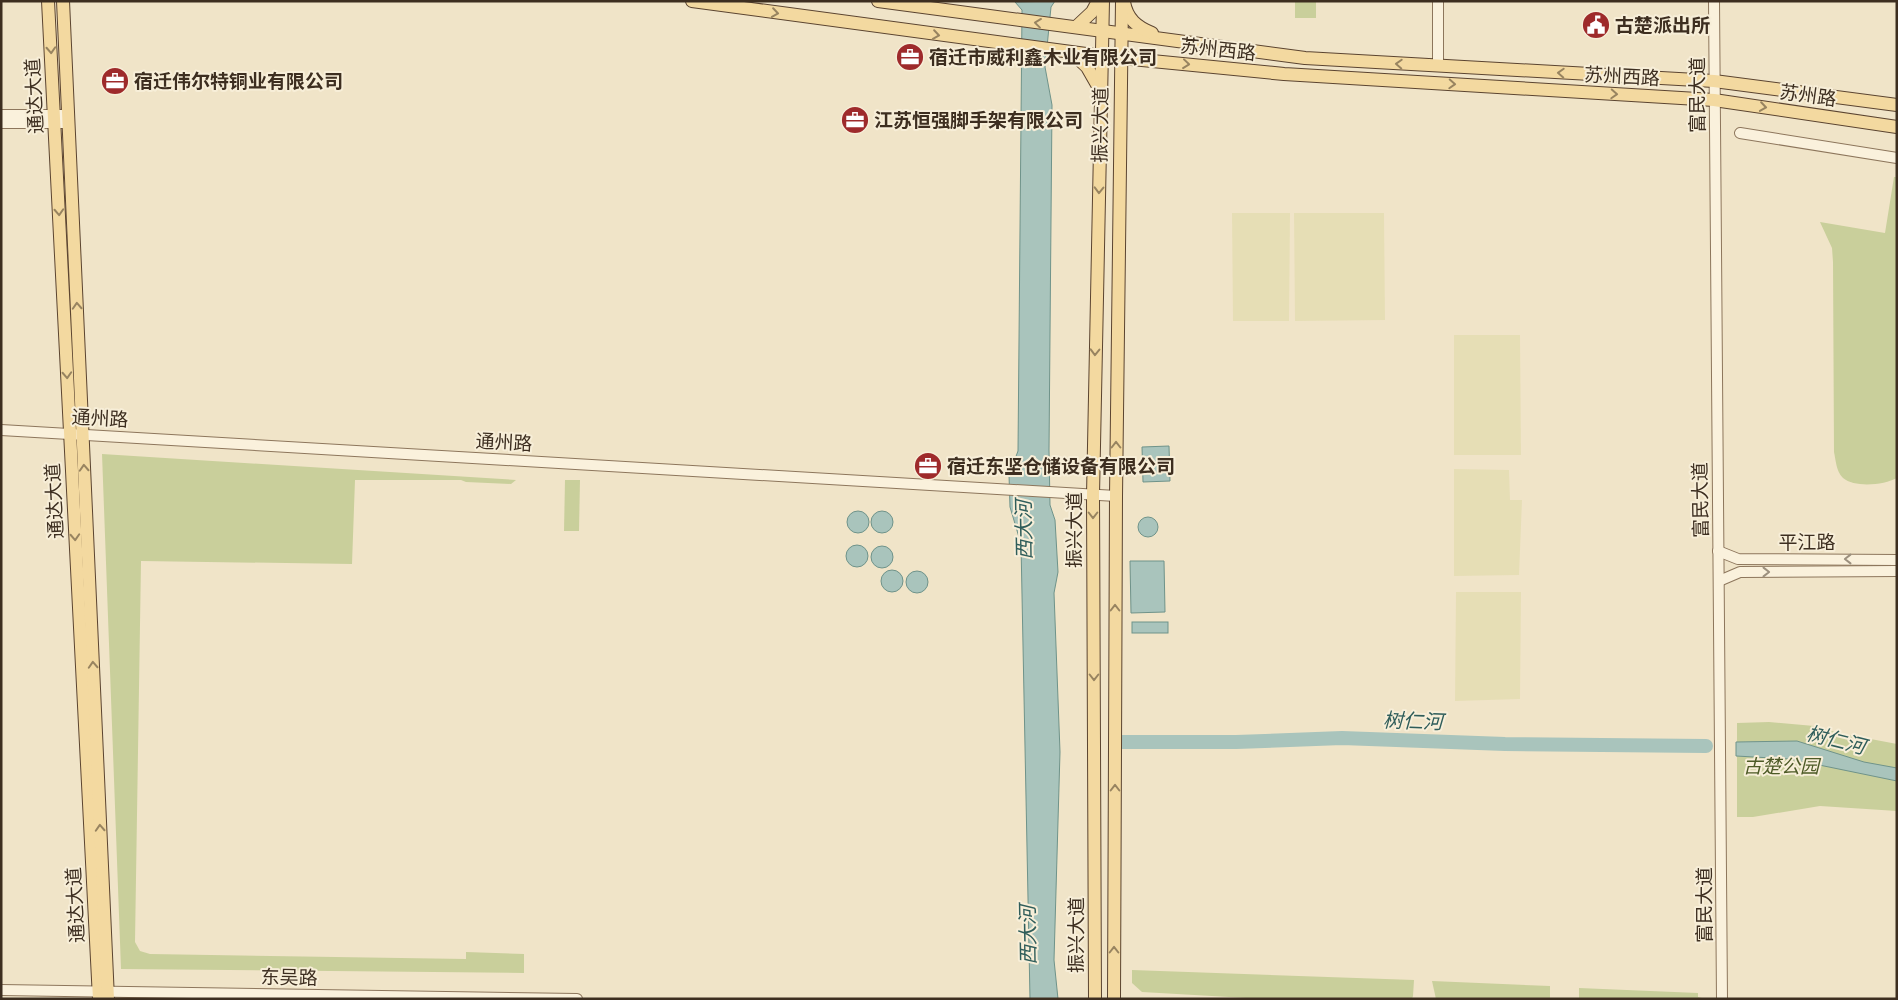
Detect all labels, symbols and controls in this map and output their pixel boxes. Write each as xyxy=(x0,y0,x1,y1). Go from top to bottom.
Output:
one-way arrow xyxy=(770,7,779,17)
public building icon: 古楚派出所 xyxy=(1581,10,1611,40)
place label: 古楚派出所 xyxy=(1615,12,1710,41)
one-way arrow xyxy=(1034,18,1042,29)
one-way arrow xyxy=(932,29,940,40)
street label: 苏州西路 xyxy=(1179,32,1257,69)
office icon: 宿迁市威利鑫木业有限公司 xyxy=(895,42,925,72)
place label: 宿迁市威利鑫木业有限公司 xyxy=(929,44,1157,73)
one-way arrow xyxy=(45,46,56,54)
street label: 通达大道 xyxy=(19,57,52,135)
street label: 富民大道 xyxy=(1684,57,1713,133)
one-way arrow xyxy=(1182,58,1190,69)
one-way arrow xyxy=(1394,58,1402,69)
street label: 苏州西路 xyxy=(1583,61,1661,94)
office icon: 宿迁伟尔特铜业有限公司 xyxy=(100,66,130,96)
one-way arrow xyxy=(1557,67,1565,78)
place label: 宿迁伟尔特铜业有限公司 xyxy=(134,68,343,97)
street label: 苏州路 xyxy=(1778,78,1838,115)
one-way arrow xyxy=(1449,79,1457,90)
street label: 振兴大道 xyxy=(1086,87,1117,163)
one-way arrow xyxy=(1611,88,1619,99)
one-way arrow xyxy=(1759,101,1767,112)
office icon: 江苏恒强脚手架有限公司 xyxy=(840,105,870,135)
place label: 江苏恒强脚手架有限公司 xyxy=(874,107,1083,136)
one-way arrow xyxy=(1093,186,1104,194)
one-way arrow xyxy=(53,209,64,217)
one-way arrow xyxy=(71,301,82,309)
one-way arrow xyxy=(1090,349,1101,357)
one-way arrow xyxy=(61,371,72,379)
street label: 通州路 xyxy=(71,404,129,435)
street label: 通州路 xyxy=(475,428,533,459)
one-way arrow xyxy=(1111,441,1121,448)
office icon: 宿迁东坚仓储设备有限公司 xyxy=(913,451,943,481)
place label: 宿迁东坚仓储设备有限公司 xyxy=(947,453,1175,482)
street label: 通达大道 xyxy=(39,462,72,540)
street label: 富民大道 xyxy=(1686,462,1717,538)
one-way arrow xyxy=(79,464,89,472)
street label: 振兴大道 xyxy=(1061,492,1090,568)
water label: 西大河 xyxy=(1009,496,1041,560)
one-way arrow xyxy=(1088,512,1098,519)
street label: 平江路 xyxy=(1778,529,1836,558)
one-way arrow xyxy=(70,534,80,541)
one-way arrow xyxy=(1844,554,1852,565)
one-way arrow xyxy=(1762,567,1770,577)
one-way arrow xyxy=(1110,603,1120,611)
one-way arrow xyxy=(88,661,98,669)
one-way arrow xyxy=(1088,674,1099,682)
water label: 树仁河 xyxy=(1382,706,1447,738)
water label: 树仁河 xyxy=(1803,719,1872,764)
park label: 古楚公园 xyxy=(1743,753,1822,782)
one-way arrow xyxy=(1110,783,1120,791)
one-way arrow xyxy=(95,823,106,831)
street label: 通达大道 xyxy=(60,866,93,944)
street label: 富民大道 xyxy=(1691,867,1720,943)
street label: 振兴大道 xyxy=(1063,897,1092,973)
water label: 西大河 xyxy=(1013,901,1045,965)
one-way arrow xyxy=(1109,946,1119,954)
street label: 东吴路 xyxy=(260,964,318,993)

